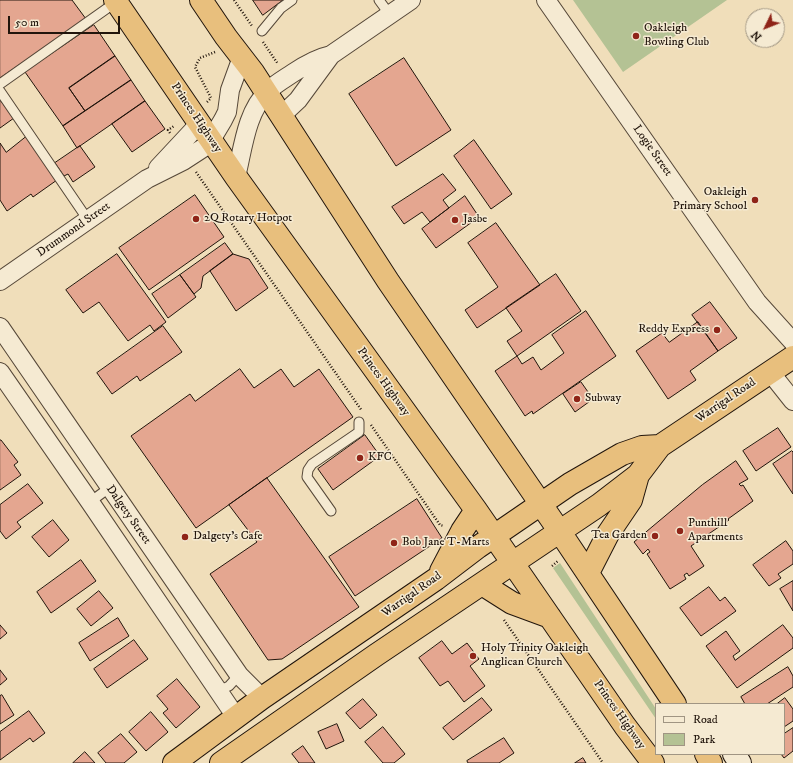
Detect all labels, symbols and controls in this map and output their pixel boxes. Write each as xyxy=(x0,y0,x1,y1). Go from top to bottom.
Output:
scale bar xyxy=(10,8,122,34)
north arrow xyxy=(745,8,785,48)
text: 50 m xyxy=(15,15,39,30)
place label: Oakleigh Bowling Club xyxy=(644,22,709,50)
text: N xyxy=(749,27,765,44)
marker: Oakleigh Bowling Club xyxy=(631,31,641,41)
street label: Princes Highway xyxy=(167,80,225,156)
street label: Logie Street xyxy=(629,123,675,179)
place label: Oakleigh Primary School xyxy=(673,186,747,214)
marker: Oakleigh Primary School xyxy=(750,195,760,205)
street label: Drummond Street xyxy=(35,199,113,261)
place label: 2Q Rotary Hotpot xyxy=(204,212,292,226)
place label: Jasbe xyxy=(463,213,487,227)
marker: 2Q Rotary Hotpot xyxy=(191,214,201,224)
marker: Jasbe xyxy=(450,215,460,225)
place label: Reddy Express xyxy=(638,323,709,337)
marker: Reddy Express xyxy=(712,325,722,335)
street label: Princes Highway xyxy=(353,345,413,419)
street label: Warrigal Road xyxy=(693,376,759,426)
place label: Subway xyxy=(585,392,621,406)
marker: Subway xyxy=(572,394,582,404)
place label: KFC xyxy=(368,451,392,465)
marker: KFC xyxy=(355,453,365,463)
street label: Dalgety Street xyxy=(102,483,154,547)
place label: Punthill Apartments xyxy=(688,517,743,545)
marker: Punthill Apartments xyxy=(675,526,685,536)
place label: Tea Garden xyxy=(591,529,647,543)
place label: Dalgety's Cafe xyxy=(193,530,262,544)
marker: Tea Garden xyxy=(650,531,660,541)
marker: Dalgety's Cafe xyxy=(180,532,190,542)
place label: Bob Jane T-Marts xyxy=(402,536,489,550)
marker: Bob Jane T-Marts xyxy=(389,538,399,548)
street label: Warrigal Road xyxy=(379,569,445,621)
place label: Holy Trinity Oakleigh Anglican Church xyxy=(481,642,589,670)
marker: Holy Trinity Oakleigh Anglican Church xyxy=(468,651,478,661)
street label: Princes Highway xyxy=(590,678,648,752)
legend xyxy=(655,703,785,755)
text: Road xyxy=(693,712,718,727)
text: Park xyxy=(693,732,715,747)

